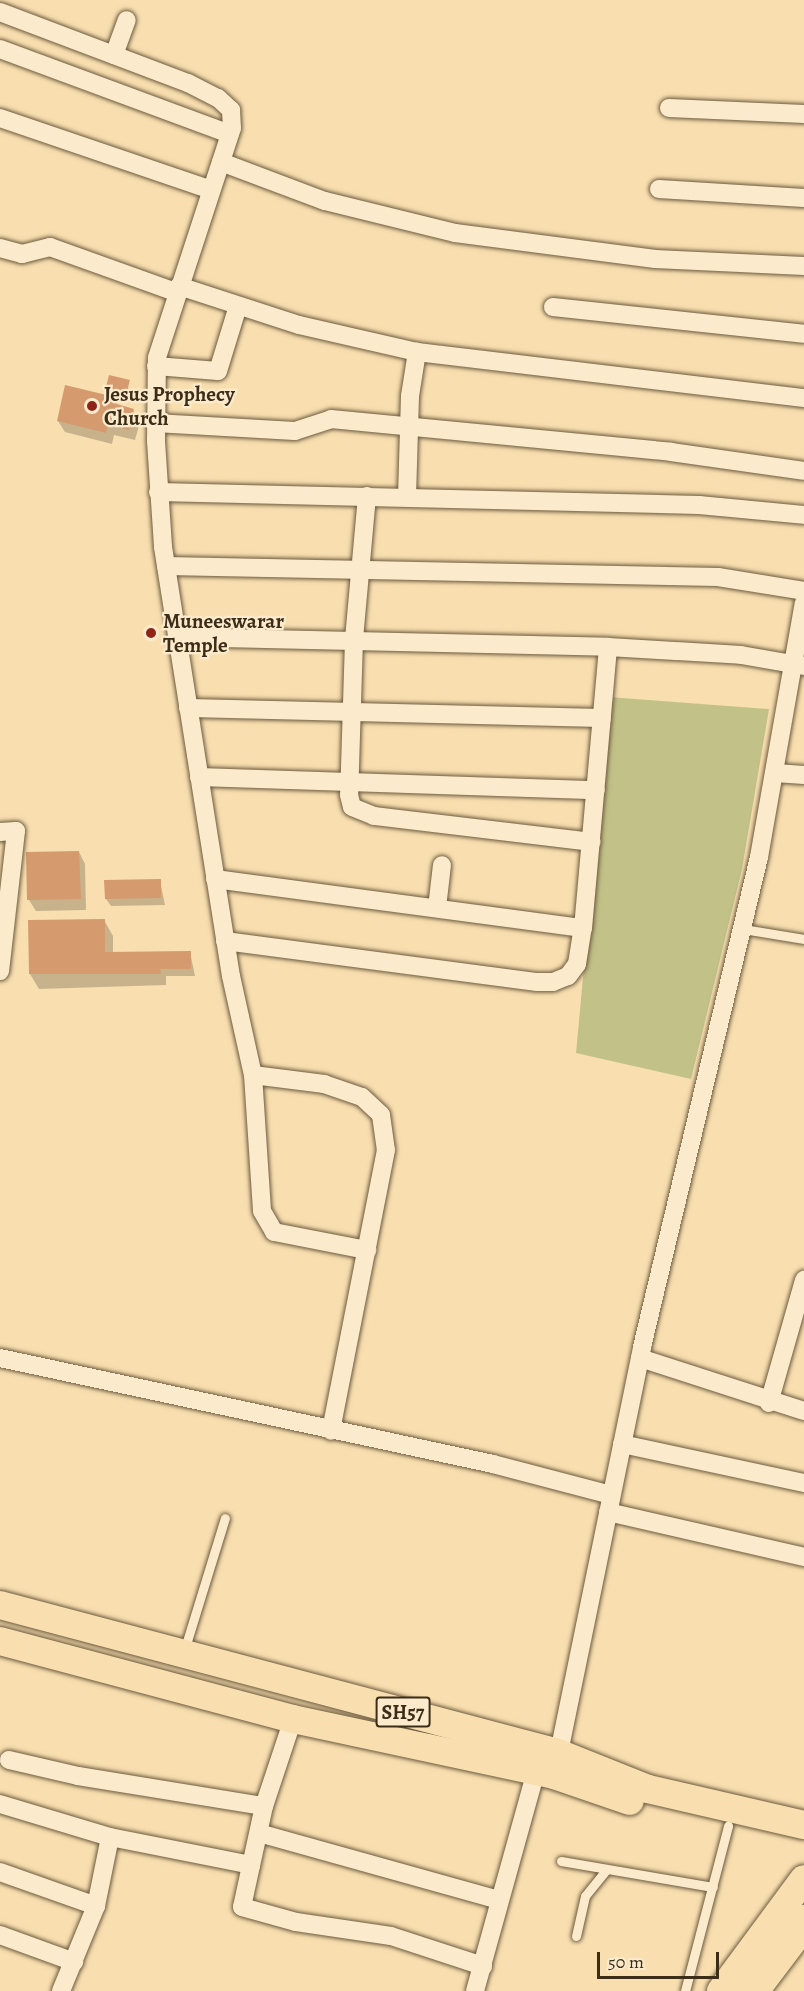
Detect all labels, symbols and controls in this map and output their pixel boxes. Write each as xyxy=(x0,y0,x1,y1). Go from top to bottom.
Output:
place label: Jesus Prophecy Church xyxy=(104,381,235,431)
marker: Jesus Prophecy Church xyxy=(85,399,99,413)
place label: Muneeswarar Temple xyxy=(163,608,284,658)
marker: Muneeswarar Temple xyxy=(144,626,158,640)
road number: SH57 xyxy=(374,1695,432,1729)
scale bar xyxy=(600,1940,722,1978)
text: 50 m xyxy=(608,1950,644,1974)

